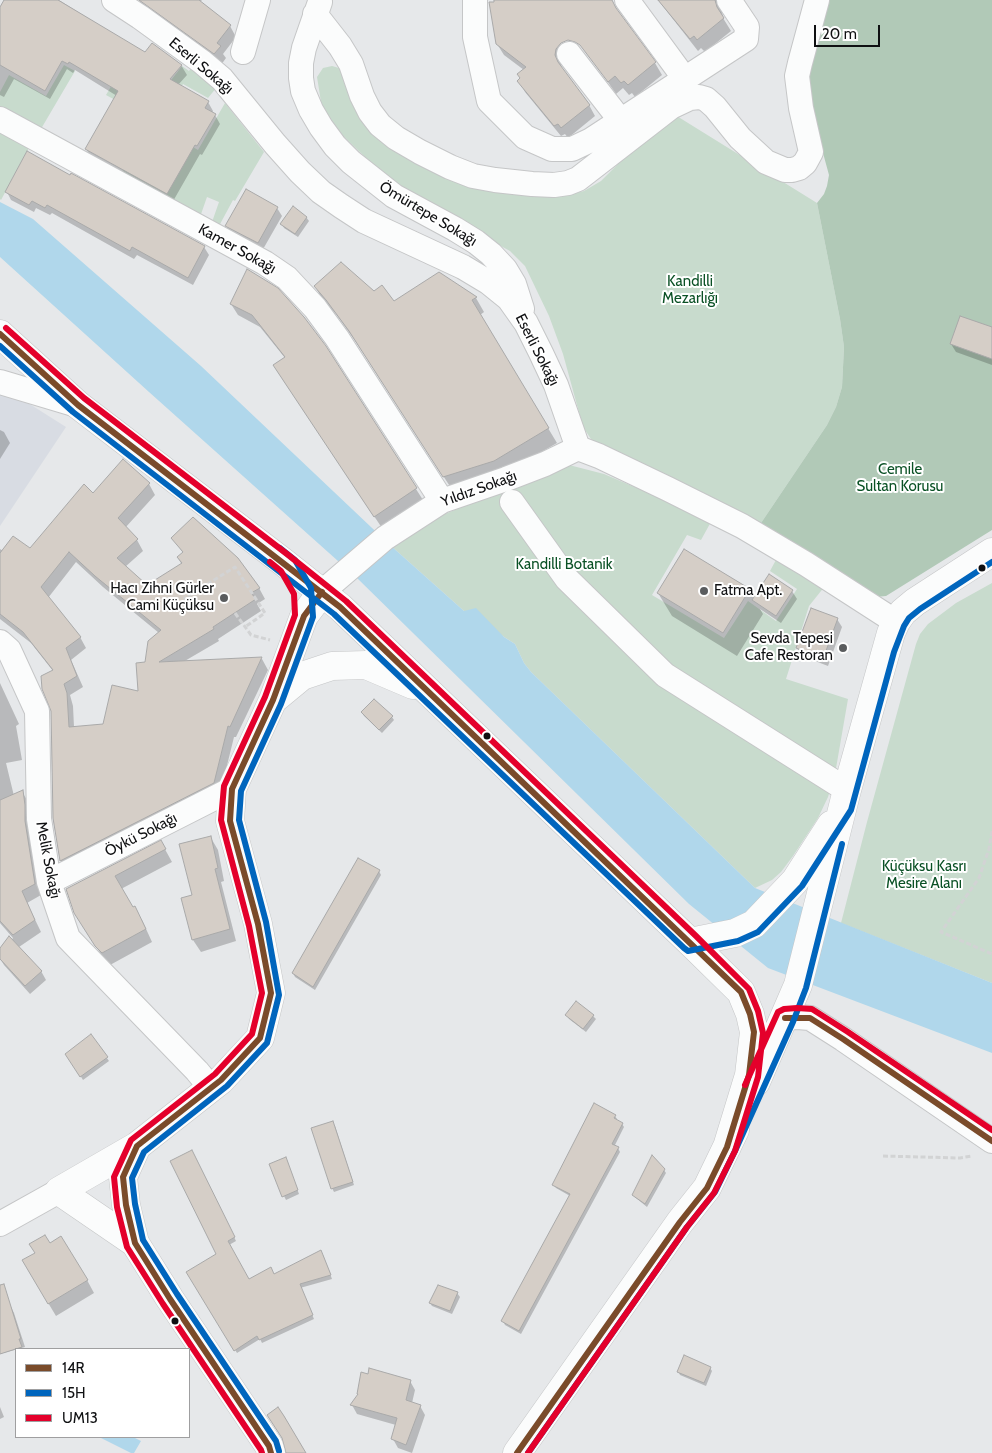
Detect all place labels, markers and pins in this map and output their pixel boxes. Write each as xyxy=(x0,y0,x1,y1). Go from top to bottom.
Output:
unlabelled marker xyxy=(977,563,987,573)
place label: Hacı Zihni Gürler Cami Küçüksu xyxy=(110,580,214,615)
place label: Fatma Apt. xyxy=(714,582,782,600)
marker: Fatma Apt. xyxy=(698,585,710,597)
marker: Hacı Zihni Gürler Cami Küçüksu xyxy=(218,592,230,604)
place label: Sevda Tepesi Cafe Restoran xyxy=(745,630,833,665)
marker: Sevda Tepesi Cafe Restoran xyxy=(837,642,849,654)
unlabelled marker xyxy=(482,731,492,741)
unlabelled marker xyxy=(170,1316,180,1326)

